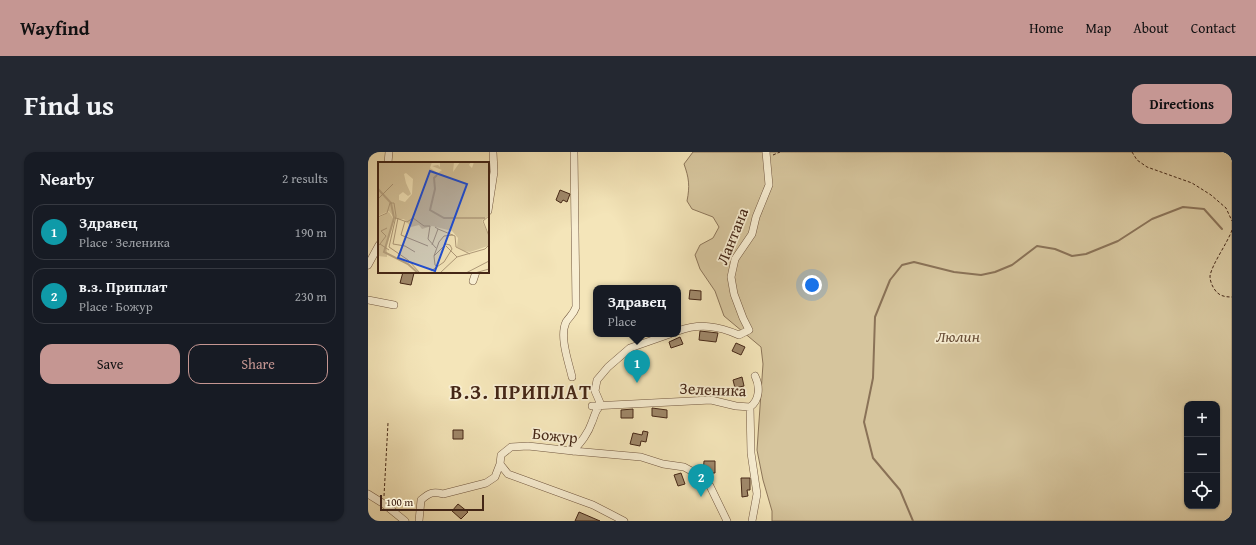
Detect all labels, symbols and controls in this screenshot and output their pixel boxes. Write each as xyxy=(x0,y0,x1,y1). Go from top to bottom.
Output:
text: Wayfind xyxy=(20,14,90,42)
text: Home xyxy=(1029,18,1064,38)
text: Map xyxy=(1086,18,1111,38)
text: About xyxy=(1133,18,1169,38)
text: Contact xyxy=(1191,18,1236,38)
text: Find us xyxy=(24,84,114,125)
button: Directions xyxy=(1132,84,1232,124)
inset map xyxy=(378,162,489,273)
text: Nearby xyxy=(40,166,94,191)
text: 2 results xyxy=(282,169,328,188)
street label: Лантана xyxy=(710,204,754,268)
text: Здравец xyxy=(79,212,138,233)
text: 1 xyxy=(51,223,57,242)
text: 190 m xyxy=(295,223,327,242)
text: Place · Зеленика xyxy=(79,233,170,252)
your location xyxy=(802,275,822,295)
text: в.з. Приплат xyxy=(79,276,167,297)
popup xyxy=(593,285,681,337)
text: 2 xyxy=(51,287,57,306)
text: 230 m xyxy=(295,287,327,306)
text: Здравец xyxy=(608,291,666,312)
text: Place · Божур xyxy=(79,297,153,316)
text: Place xyxy=(608,312,636,331)
park label: Люлин xyxy=(936,324,980,348)
button: Save xyxy=(40,344,180,384)
button: Share xyxy=(188,344,328,384)
pin: 1 xyxy=(624,350,650,383)
street label: Зеленика xyxy=(679,376,747,402)
district label: В.З. ПРИПЛАТ xyxy=(450,377,592,406)
map controls xyxy=(1184,401,1220,509)
button: + xyxy=(1184,401,1220,437)
street label: Божур xyxy=(531,421,579,449)
button: − xyxy=(1184,437,1220,473)
pin: 2 xyxy=(688,464,714,497)
button: locate xyxy=(1184,473,1220,509)
scale bar xyxy=(380,493,484,512)
text: 100 m xyxy=(386,494,413,510)

